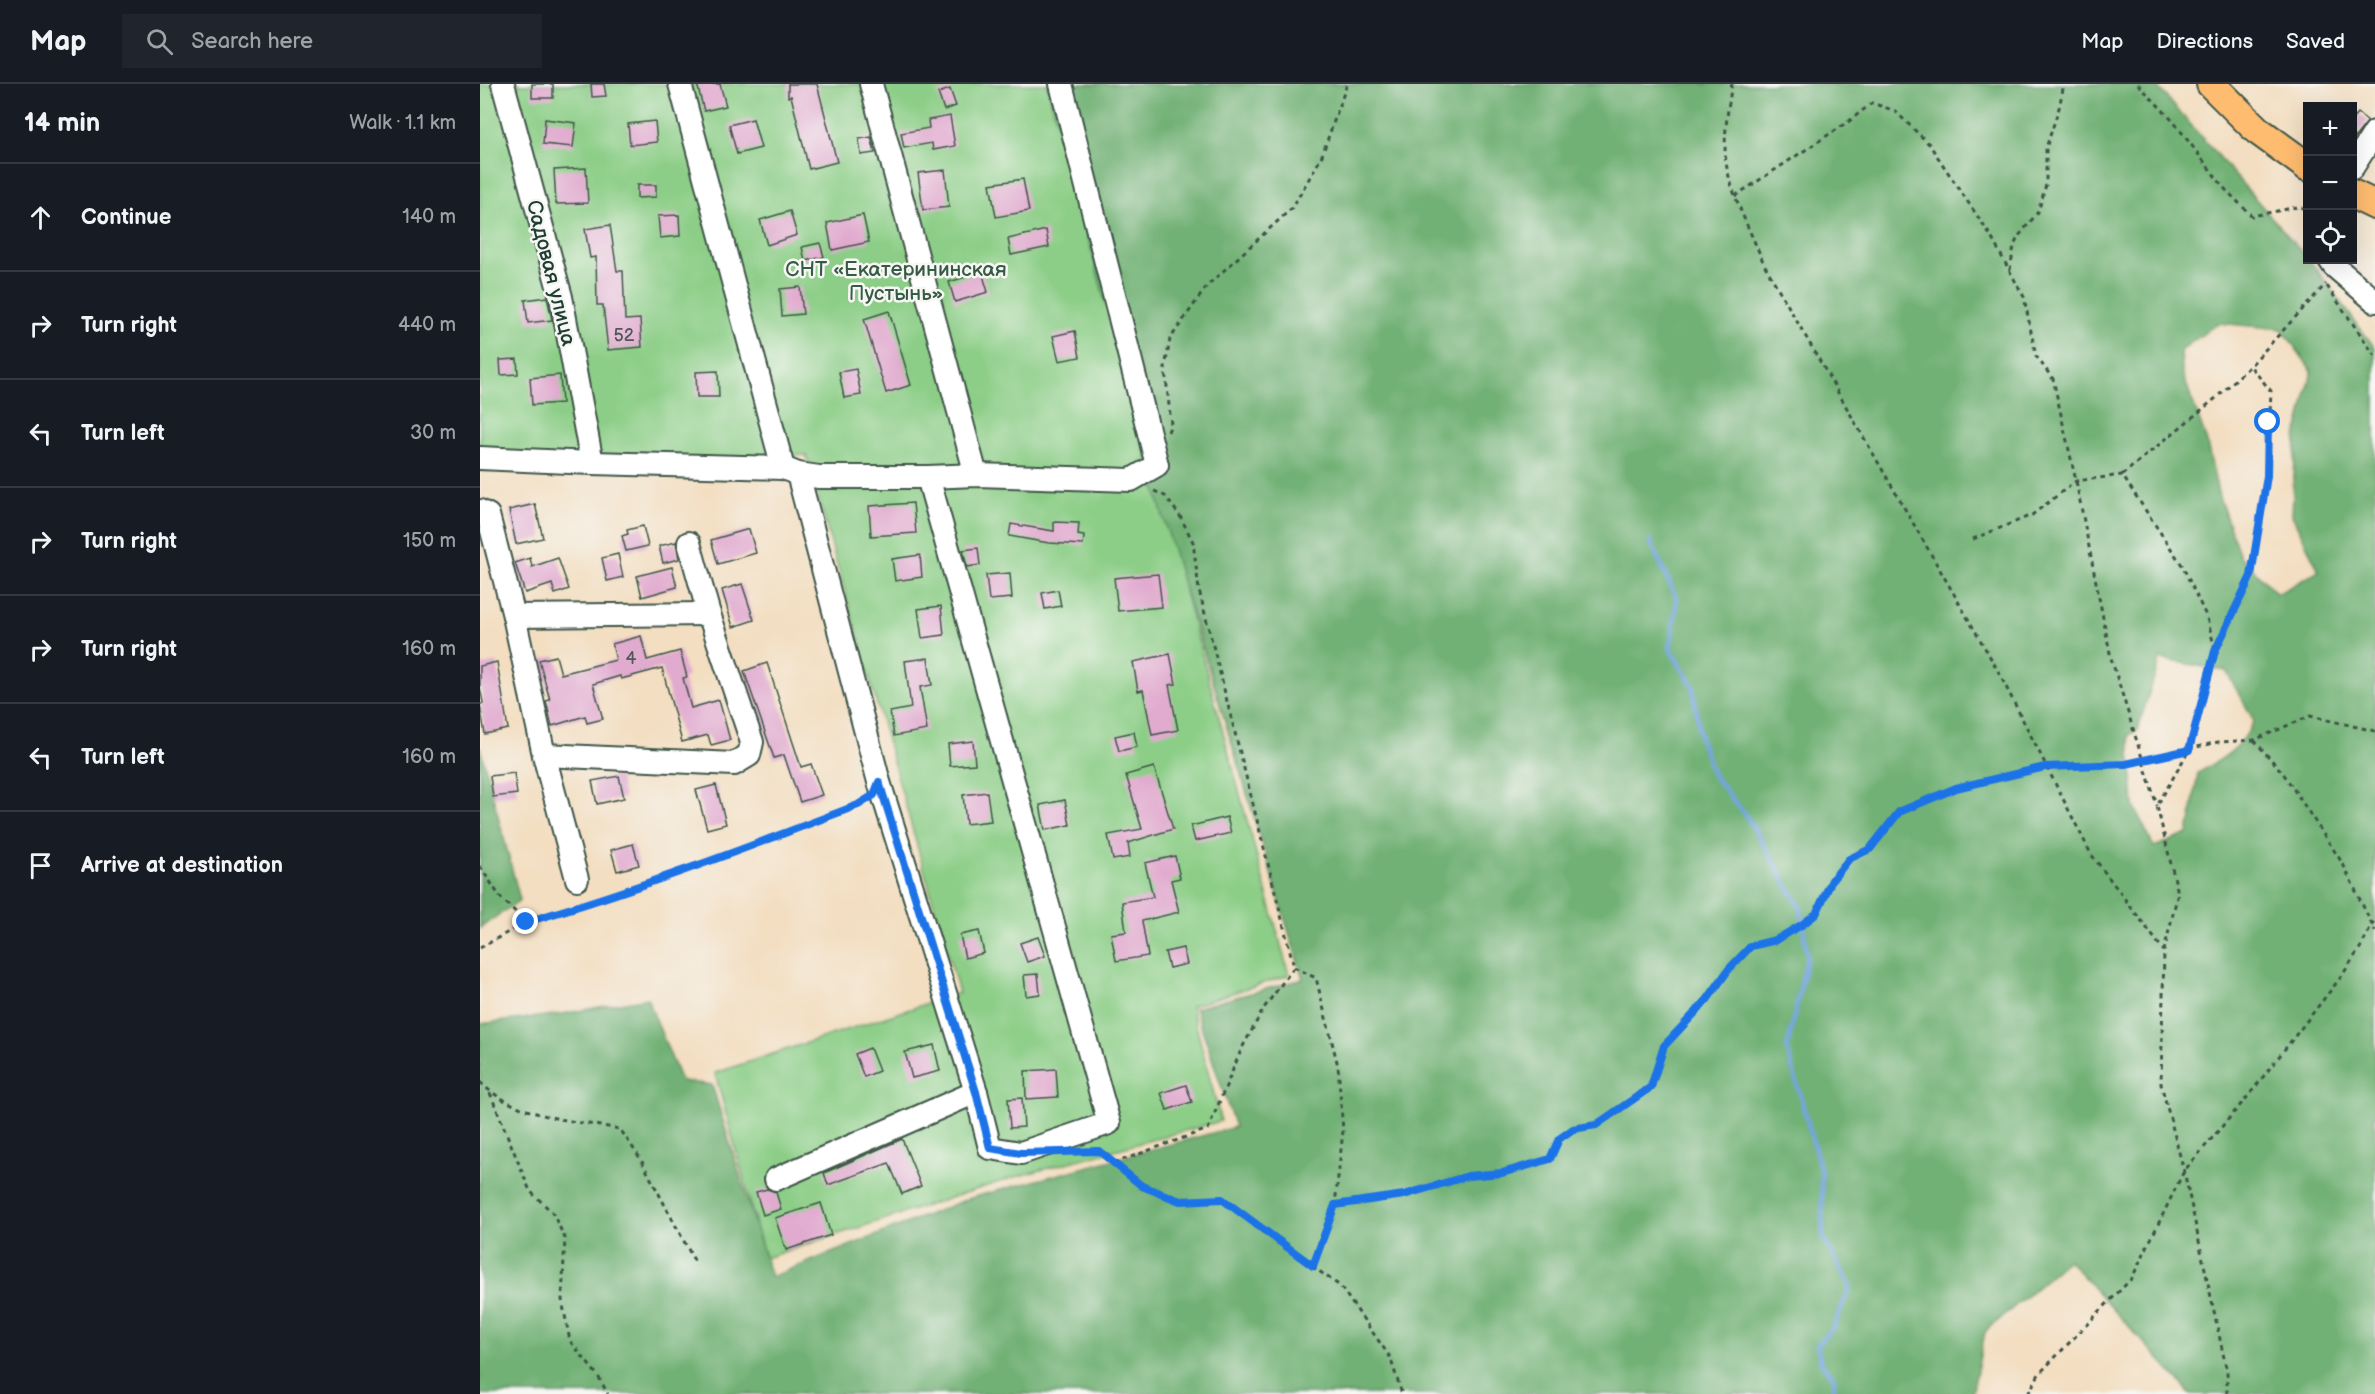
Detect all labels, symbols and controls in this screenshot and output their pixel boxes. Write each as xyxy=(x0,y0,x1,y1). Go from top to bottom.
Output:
search box xyxy=(122,14,542,68)
text: Map xyxy=(30,25,86,58)
icon: search xyxy=(143,25,176,58)
text: Search here xyxy=(191,28,313,55)
text: Map xyxy=(2081,29,2124,54)
text: Directions xyxy=(2157,29,2253,54)
text: Saved xyxy=(2286,29,2345,54)
map controls xyxy=(2303,102,2357,264)
button: + xyxy=(2303,102,2357,156)
text: 14 min xyxy=(24,108,100,139)
text: Walk · 1.1 km xyxy=(349,111,456,135)
button: − xyxy=(2303,156,2357,210)
street label: Садовая улица xyxy=(521,198,581,349)
icon: ahead xyxy=(24,201,57,234)
text: Continue xyxy=(81,204,171,231)
text: 140 m xyxy=(402,205,456,229)
button: locate xyxy=(2303,210,2357,264)
park label: СНТ «Екатерининская Пустынь» xyxy=(785,257,1007,306)
icon: right xyxy=(24,309,57,342)
text: Turn right xyxy=(81,312,177,339)
text: 440 m xyxy=(398,313,456,337)
house number: 52 xyxy=(614,325,635,346)
route start xyxy=(2254,408,2280,434)
icon: left xyxy=(24,417,57,450)
text: Turn left xyxy=(81,420,165,447)
text: 30 m xyxy=(410,421,456,445)
icon: right xyxy=(24,525,57,558)
text: Turn right xyxy=(81,528,177,555)
text: 150 m xyxy=(403,529,456,553)
icon: right xyxy=(24,633,57,666)
text: Turn right xyxy=(81,636,177,663)
text: 160 m xyxy=(402,637,456,661)
house number: 4 xyxy=(626,648,637,669)
icon: left xyxy=(24,741,57,774)
text: Turn left xyxy=(81,744,165,771)
text: 160 m xyxy=(402,745,456,769)
icon: arrive xyxy=(24,849,57,882)
text: Arrive at destination xyxy=(81,852,283,879)
route end xyxy=(512,908,538,934)

